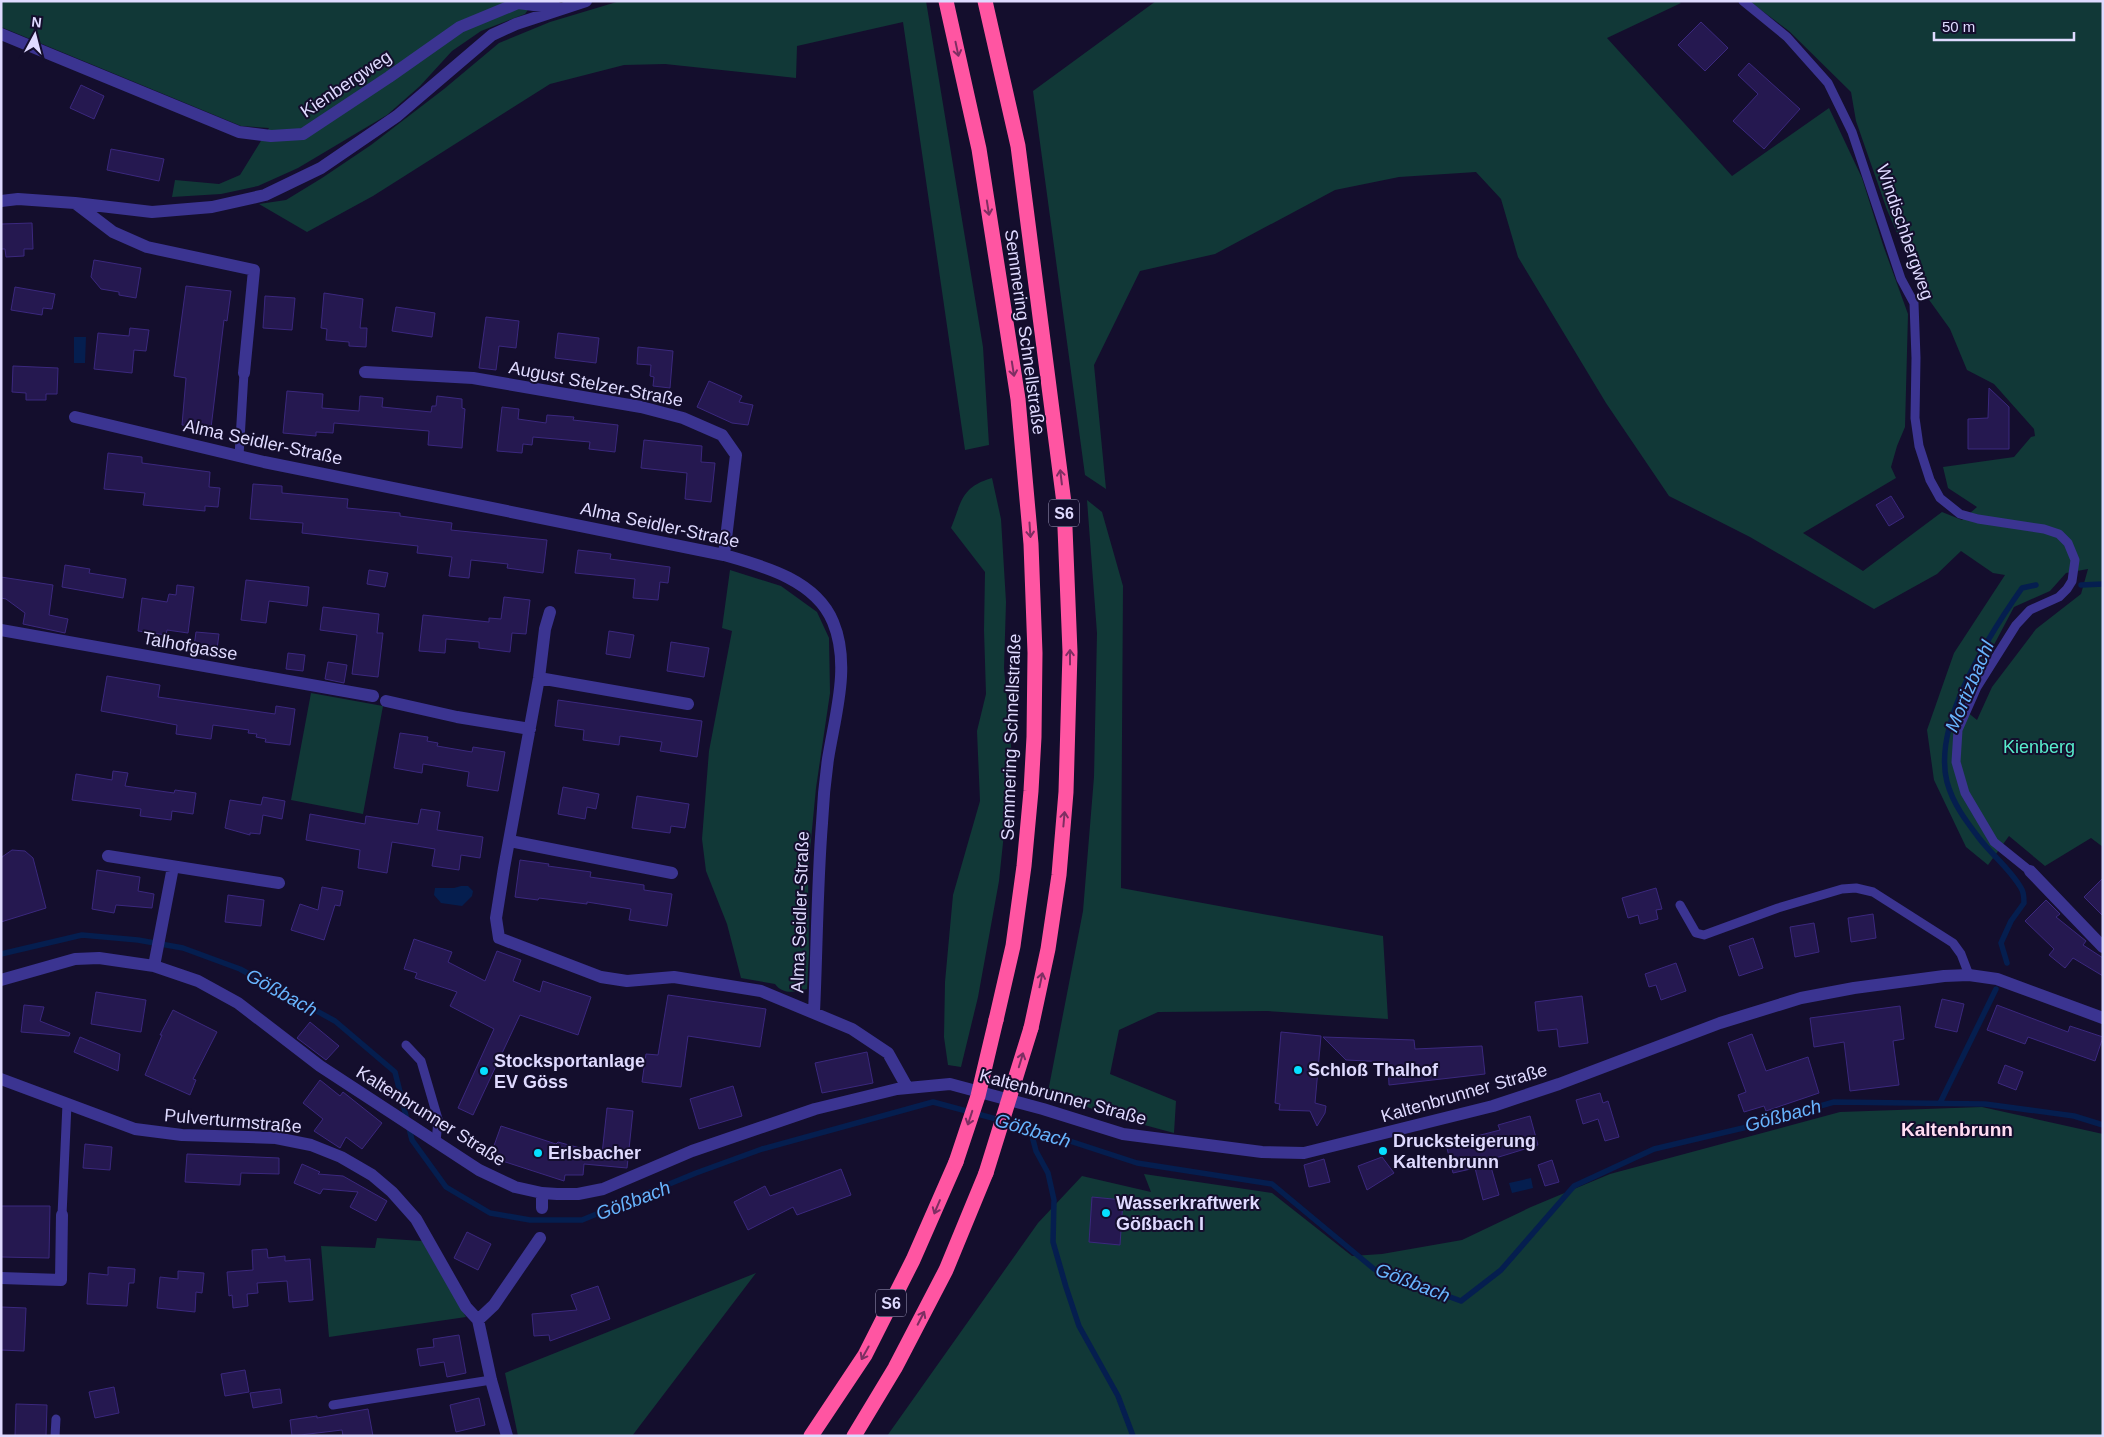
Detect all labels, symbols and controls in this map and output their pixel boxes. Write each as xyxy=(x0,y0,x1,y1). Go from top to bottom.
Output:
north arrow xyxy=(10,10,60,60)
scale bar xyxy=(1934,10,2074,42)
text: N xyxy=(31,14,43,31)
text: 50 m xyxy=(1942,18,1975,35)
one-way arrow xyxy=(953,40,962,56)
street label: Kienbergweg xyxy=(297,46,395,122)
street label: Windischbergweg xyxy=(1872,162,1938,302)
one-way arrow xyxy=(983,200,993,216)
street label: Semmering Schnellstraße xyxy=(1001,228,1049,436)
street label: August Stelzer-Straße xyxy=(507,357,685,411)
one-way arrow xyxy=(1008,360,1018,376)
street label: Alma Seidler-Straße xyxy=(182,415,344,469)
one-way arrow xyxy=(1055,470,1065,486)
street label: Alma Seidler-Straße xyxy=(579,498,741,552)
road number: S6 xyxy=(1049,499,1079,526)
one-way arrow xyxy=(1025,522,1034,538)
street label: Talhofgasse xyxy=(141,628,239,664)
street label: Semmering Schnellstraße xyxy=(997,633,1025,841)
water label: Mortizbachl xyxy=(1941,637,1998,735)
one-way arrow xyxy=(1065,649,1075,666)
park label: Kienberg xyxy=(2003,737,2075,757)
one-way arrow xyxy=(1059,812,1069,828)
street label: Alma Seidler-Straße xyxy=(787,831,813,993)
water label: Gößbach xyxy=(242,964,321,1021)
one-way arrow xyxy=(1037,973,1047,989)
place label: Stocksportanlage EV Göss xyxy=(494,1051,645,1092)
one-way arrow xyxy=(1017,1052,1027,1068)
place label: Schloß Thalhof xyxy=(1308,1060,1439,1080)
street label: Kaltenbrunner Straße xyxy=(1379,1060,1549,1126)
street label: Kaltenbrunner Straße xyxy=(353,1062,509,1170)
marker: Schloß Thalhof xyxy=(1292,1064,1304,1076)
marker: Stocksportanlage EV Göss xyxy=(478,1065,490,1077)
street label: Kaltenbrunner Straße xyxy=(977,1065,1149,1129)
water label: Gößbach xyxy=(1743,1095,1824,1136)
street label: Pulverturmstraße xyxy=(163,1105,303,1137)
one-way arrow xyxy=(965,1109,975,1125)
water label: Gößbach xyxy=(992,1109,1073,1152)
district label: Kaltenbrunn xyxy=(1901,1119,2013,1140)
place label: Drucksteigerung Kaltenbrunn xyxy=(1393,1131,1536,1172)
place label: Erlsbacher xyxy=(548,1143,641,1163)
marker: Drucksteigerung Kaltenbrunn xyxy=(1377,1145,1389,1157)
marker: Erlsbacher xyxy=(532,1147,544,1159)
water label: Gößbach xyxy=(593,1177,673,1224)
place label: Wasserkraftwerk Gößbach I xyxy=(1116,1193,1260,1234)
one-way arrow xyxy=(931,1199,941,1214)
marker: Wasserkraftwerk Gößbach I xyxy=(1100,1207,1112,1219)
water label: Gößbach xyxy=(1373,1259,1453,1306)
road number: S6 xyxy=(876,1290,906,1316)
one-way arrow xyxy=(916,1310,926,1325)
one-way arrow xyxy=(860,1345,870,1359)

